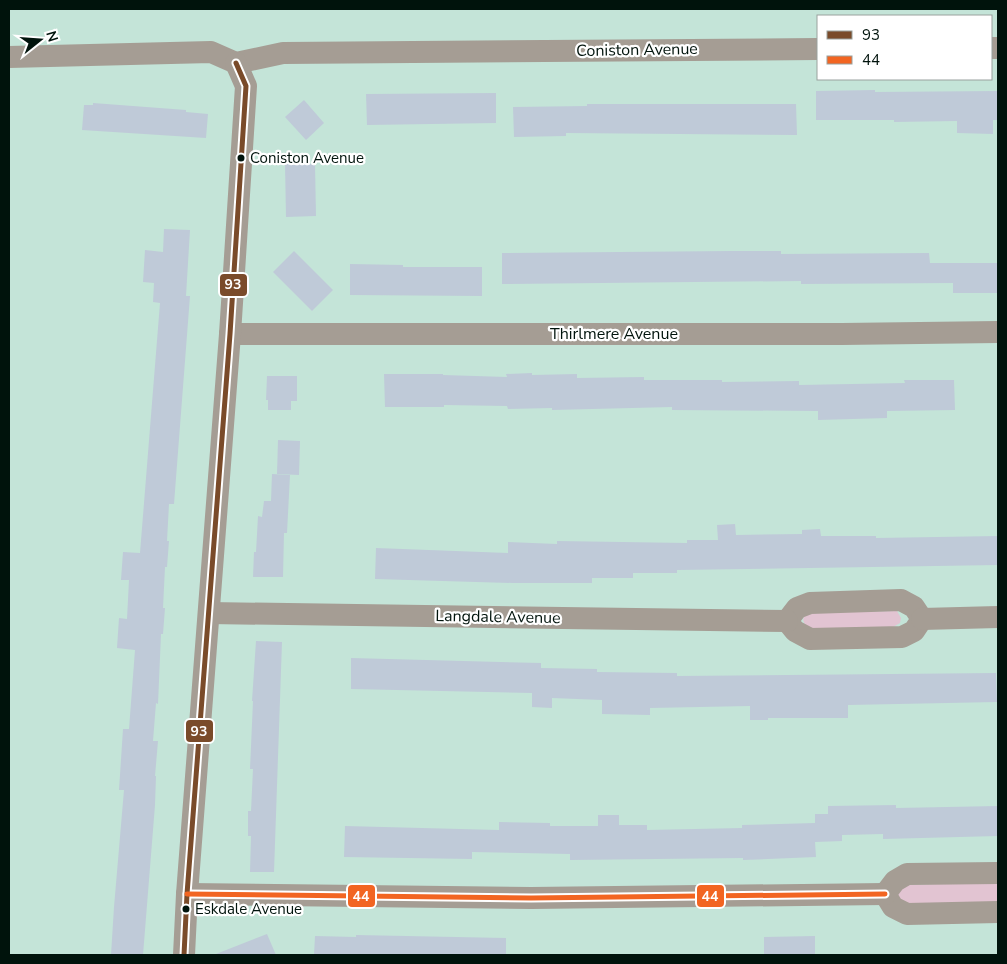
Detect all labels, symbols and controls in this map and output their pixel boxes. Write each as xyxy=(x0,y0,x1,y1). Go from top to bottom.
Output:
north arrow xyxy=(15,15,65,65)
legend xyxy=(817,15,992,80)
text: 93 xyxy=(862,25,880,45)
text: N xyxy=(41,29,63,44)
street label: Coniston Avenue xyxy=(576,38,698,62)
text: 44 xyxy=(862,50,880,70)
place label: Coniston Avenue xyxy=(250,148,364,168)
marker: Coniston Avenue xyxy=(236,153,246,163)
line badge: 93 xyxy=(219,273,248,297)
text: 93 xyxy=(225,275,241,294)
street label: Thirlmere Avenue xyxy=(550,323,678,345)
street label: Langdale Avenue xyxy=(435,605,561,629)
line badge: 93 xyxy=(185,719,214,743)
text: 93 xyxy=(191,722,207,741)
line badge: 44 xyxy=(347,884,376,908)
line badge: 44 xyxy=(696,884,725,908)
text: 44 xyxy=(353,887,370,906)
text: 44 xyxy=(702,887,719,906)
place label: Eskdale Avenue xyxy=(195,899,302,919)
marker: Eskdale Avenue xyxy=(181,904,191,914)

